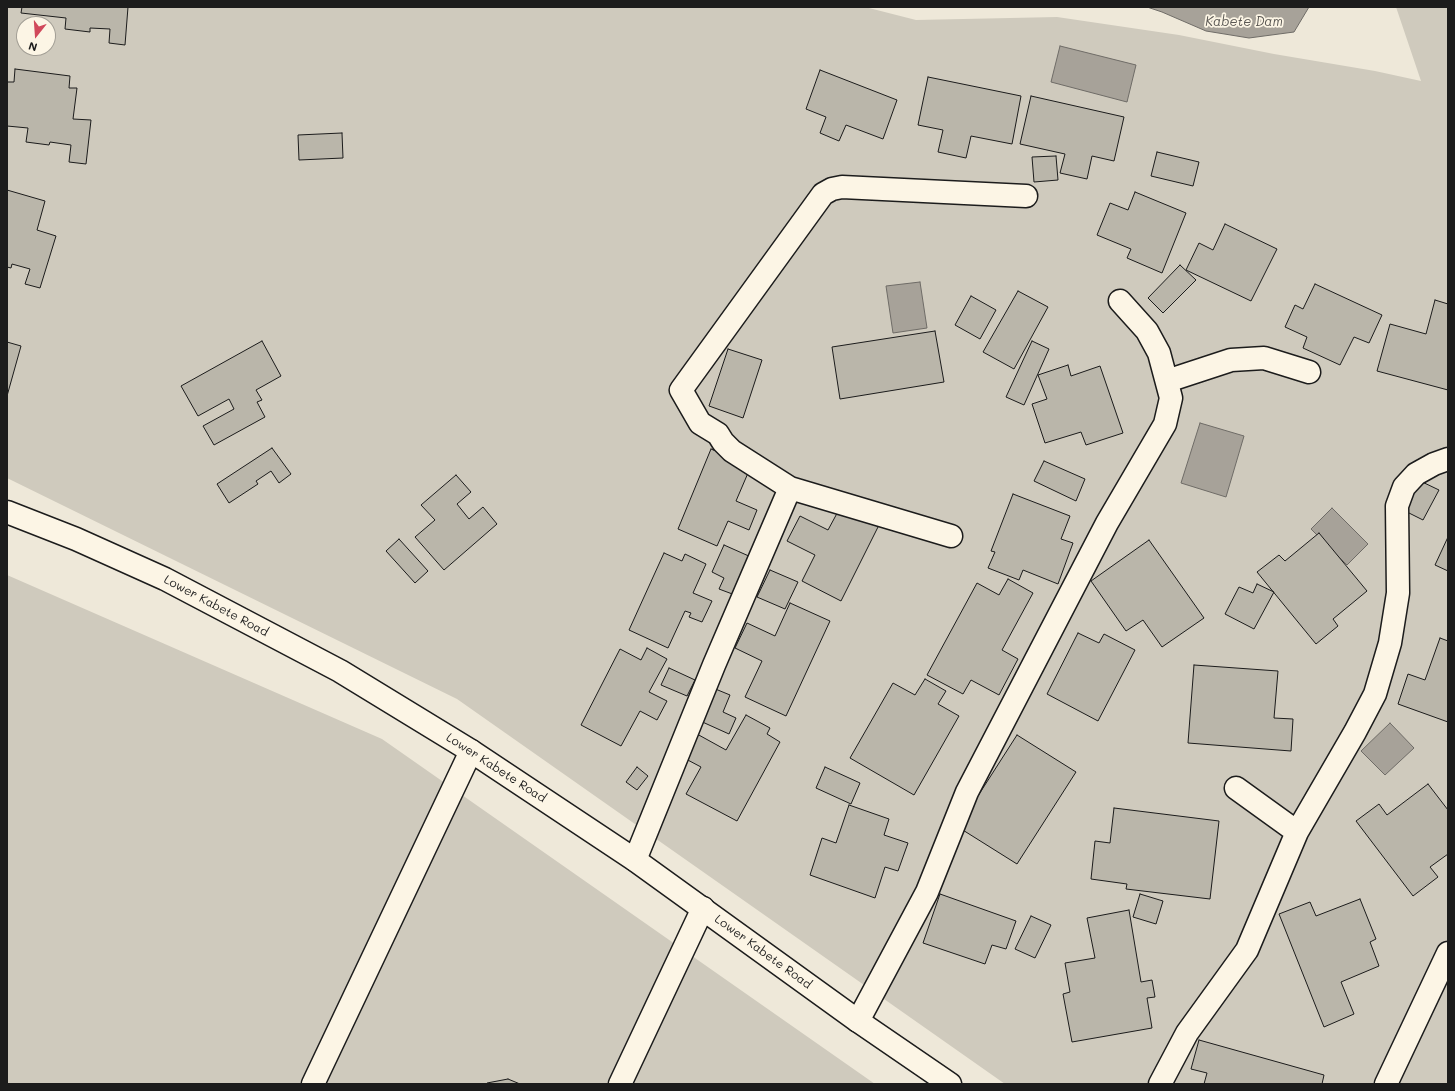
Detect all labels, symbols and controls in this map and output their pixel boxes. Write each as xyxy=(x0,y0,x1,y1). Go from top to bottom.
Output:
water label: Kabete Dam xyxy=(1205,14,1283,30)
north arrow xyxy=(16,16,56,56)
text: N xyxy=(26,39,39,55)
street label: Lower Kabete Road xyxy=(161,572,271,640)
street label: Lower Kabete Road xyxy=(443,730,549,806)
street label: Lower Kabete Road xyxy=(712,912,814,992)

